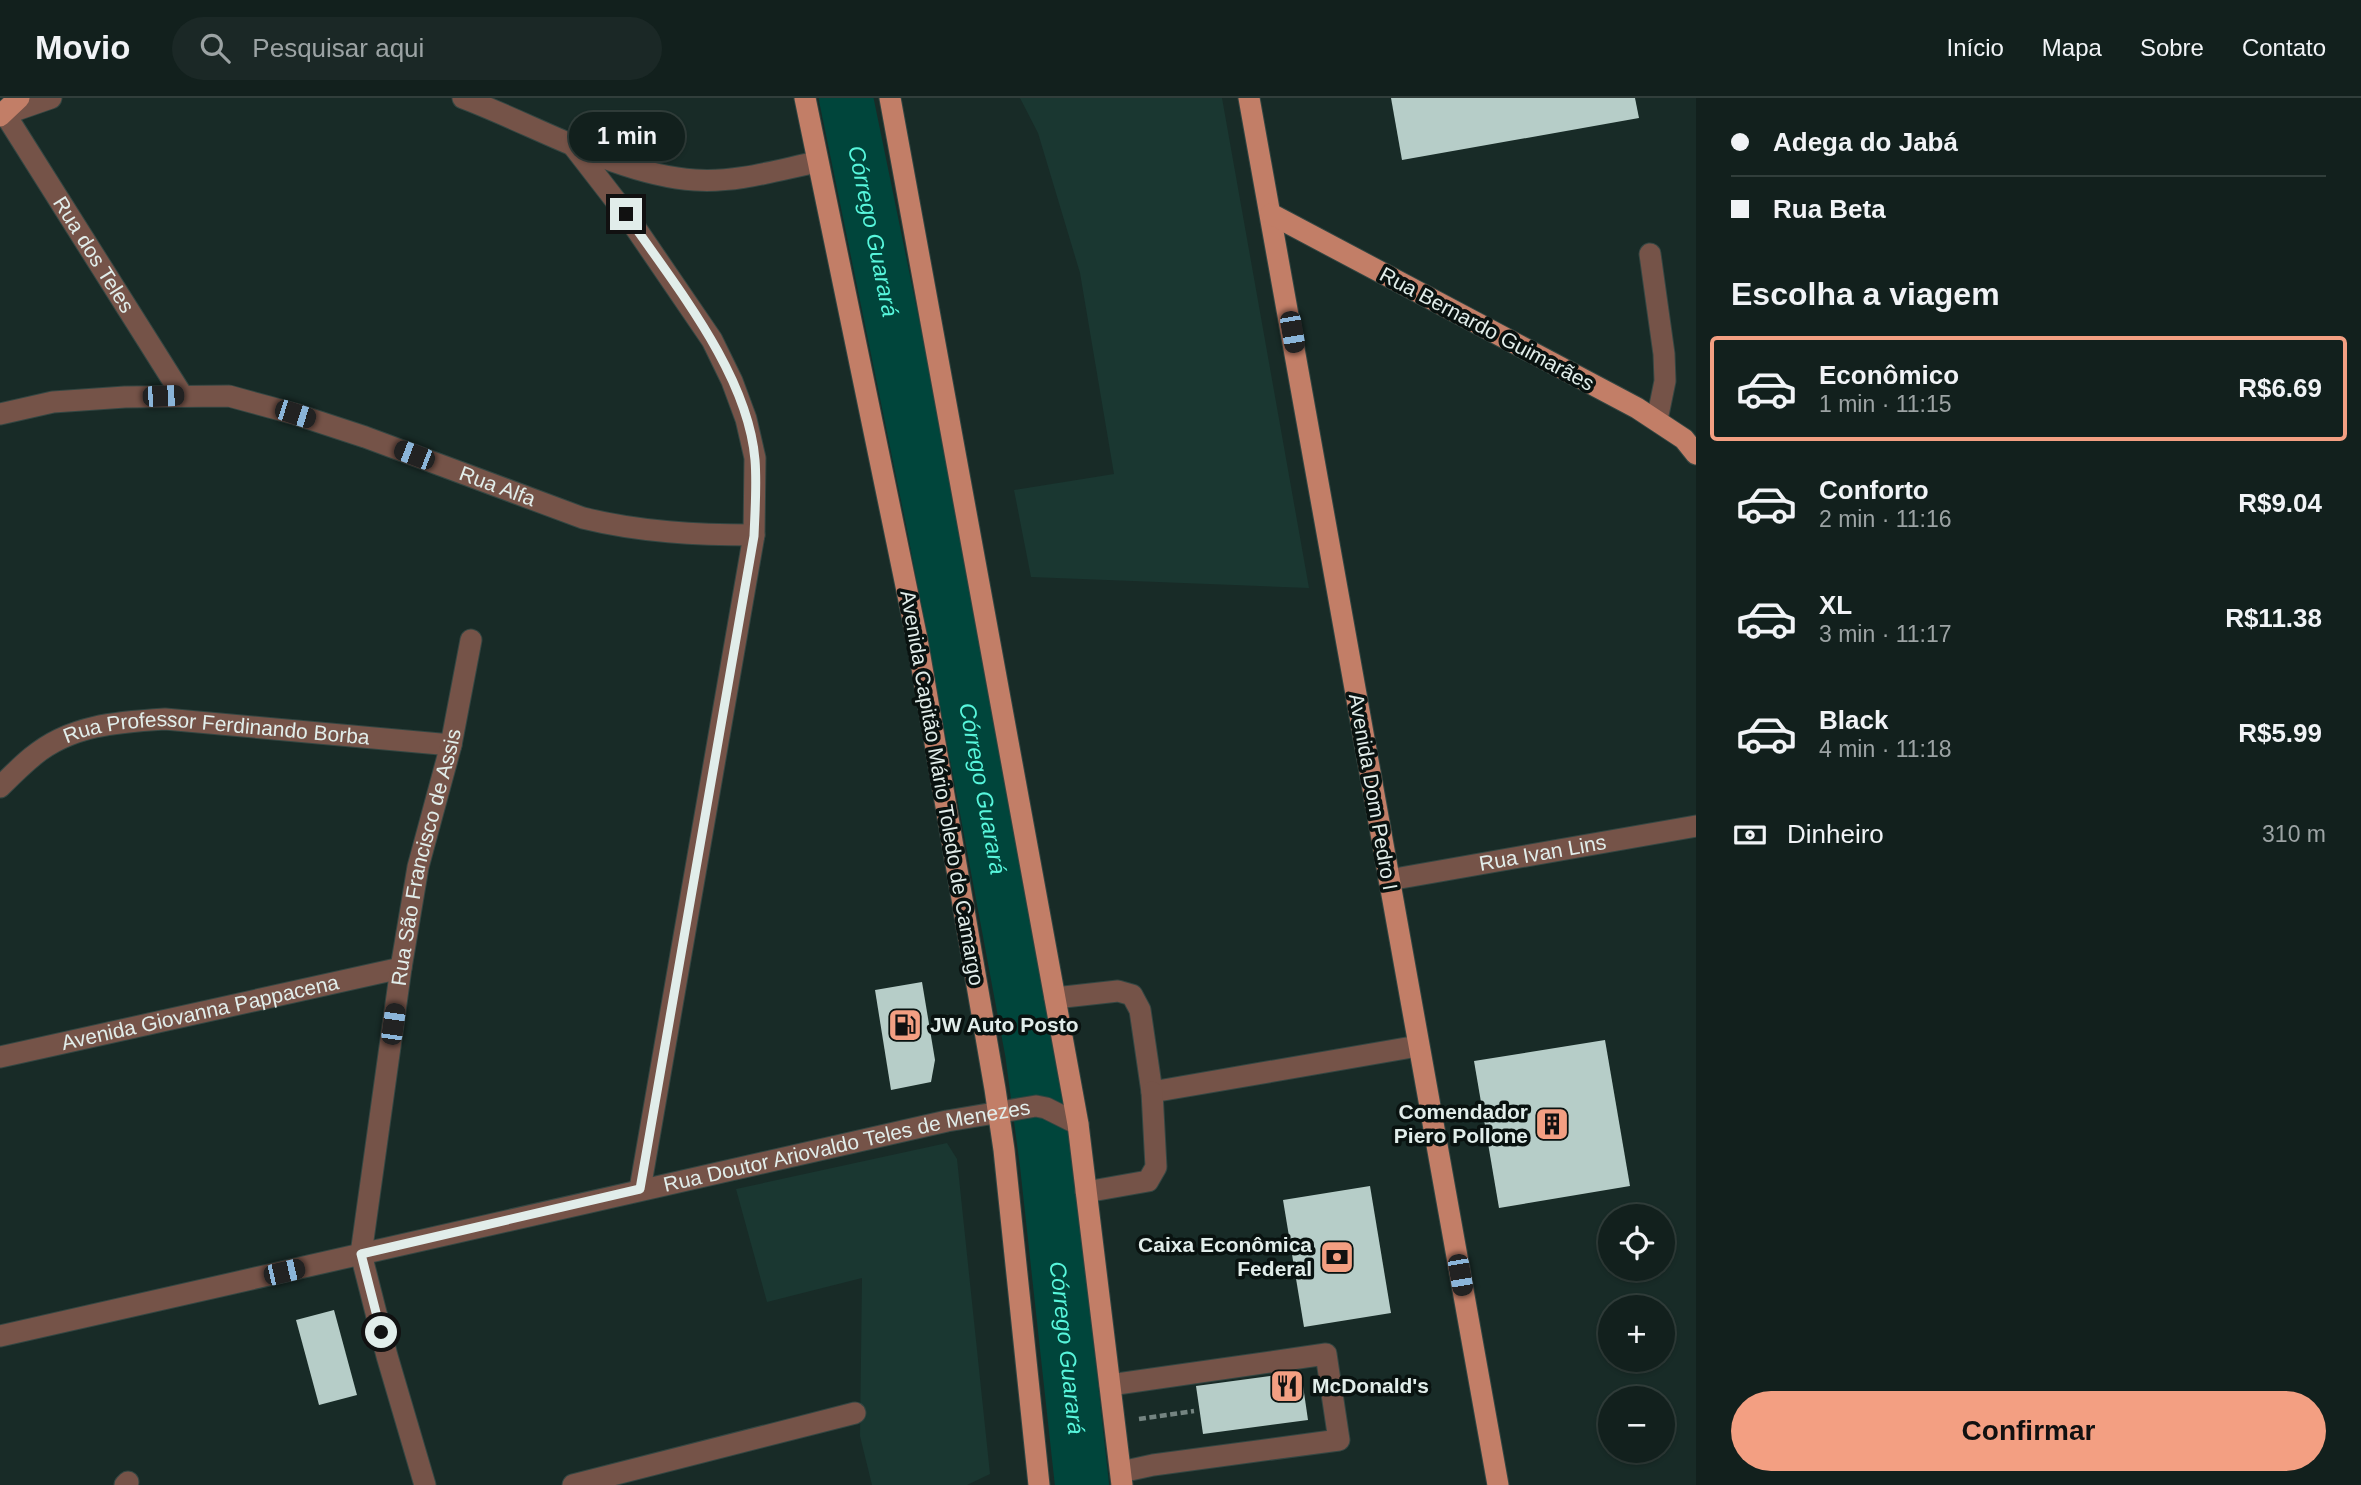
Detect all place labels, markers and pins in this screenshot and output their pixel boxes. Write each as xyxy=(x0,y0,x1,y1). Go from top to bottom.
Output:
fuel station icon: JW Auto Posto xyxy=(886,1006,924,1044)
place label: JW Auto Posto xyxy=(930,1013,1079,1036)
place label: Comendador Piero Pollone xyxy=(1394,1100,1528,1147)
building icon: Comendador Piero Pollone xyxy=(1533,1105,1571,1143)
place label: Caixa Econômica Federal xyxy=(1138,1233,1312,1280)
bank icon: Caixa Econômica Federal xyxy=(1318,1238,1356,1276)
restaurant icon: McDonald's xyxy=(1268,1367,1306,1405)
place label: McDonald's xyxy=(1312,1374,1429,1397)

